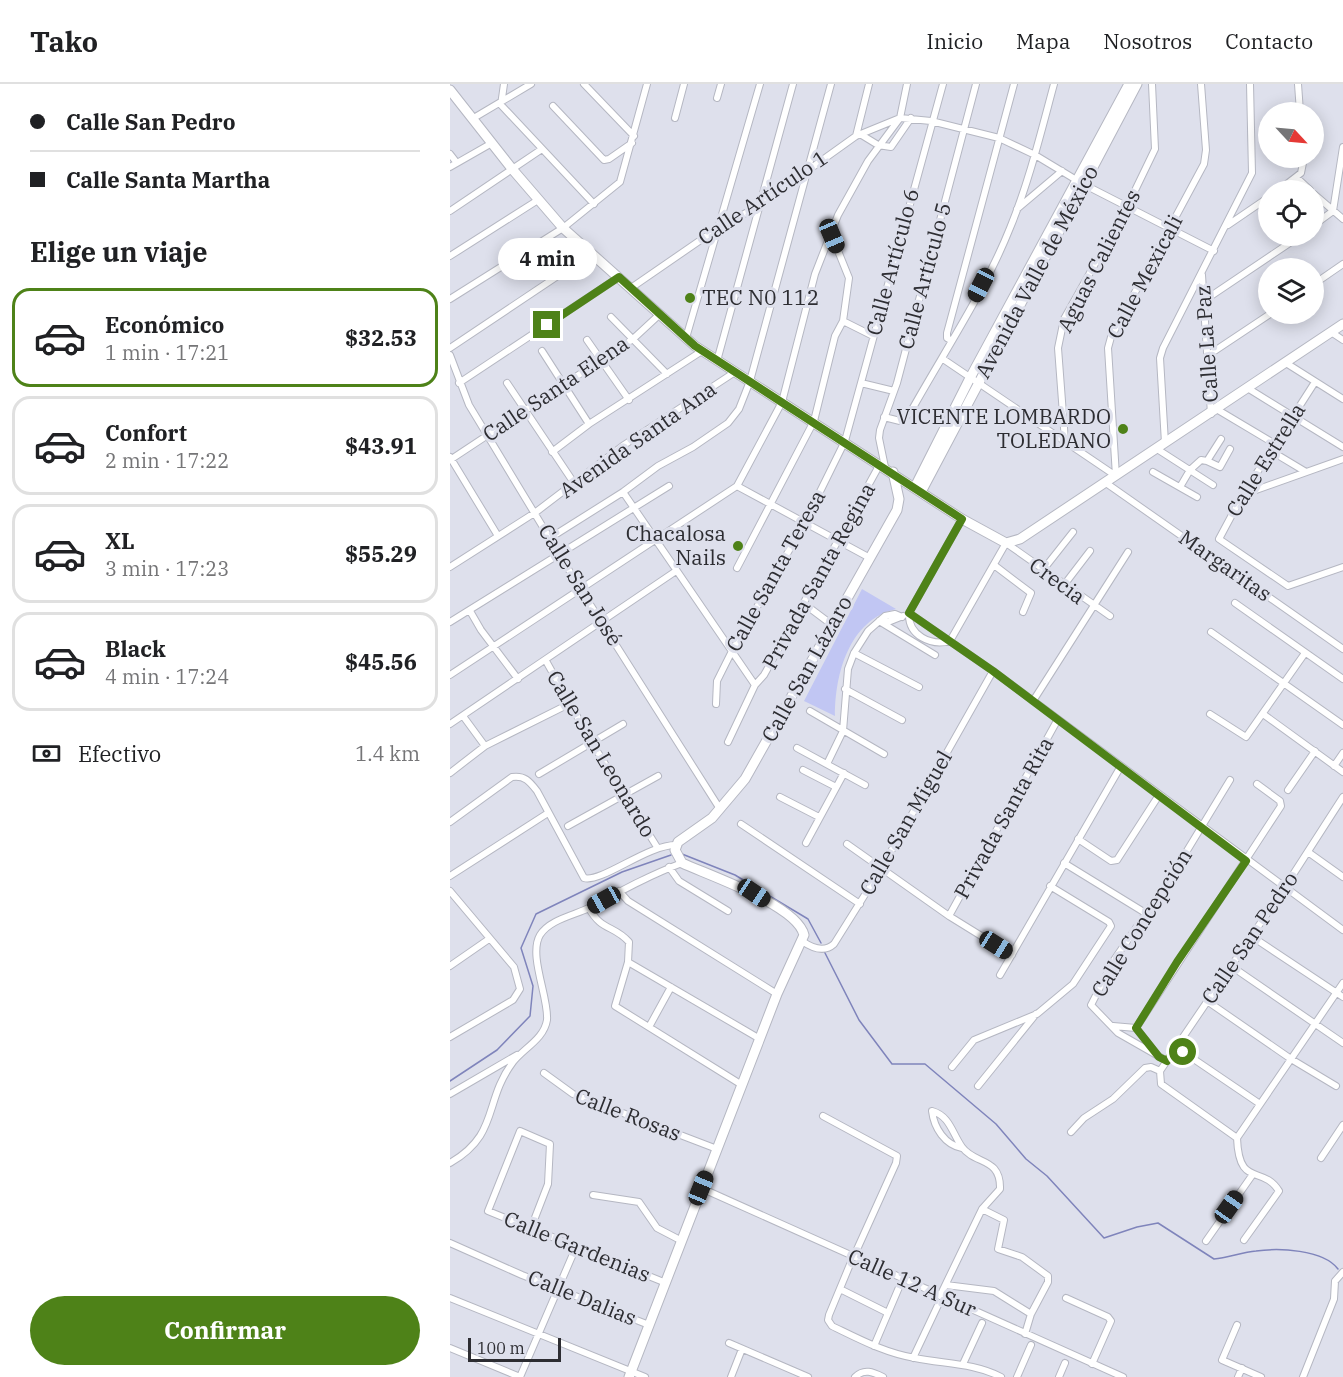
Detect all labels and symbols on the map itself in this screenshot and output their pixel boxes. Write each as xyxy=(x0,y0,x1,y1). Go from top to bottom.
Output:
north arrow xyxy=(1258,102,1324,168)
street label: Calle Artículo 1 xyxy=(692,143,833,251)
street label: Avenida Valle de México xyxy=(968,160,1104,383)
street label: Aguas Calientes xyxy=(1050,184,1146,337)
street label: Calle Artículo 6 xyxy=(859,185,925,338)
street label: Calle Artículo 5 xyxy=(891,199,957,352)
street label: Calle Mexicali xyxy=(1100,210,1189,343)
car xyxy=(817,216,847,256)
callout: 4 min xyxy=(498,238,596,280)
car xyxy=(965,265,997,305)
place label: TEC N0 112 xyxy=(702,283,819,311)
street label: Calle La Paz xyxy=(1188,285,1224,404)
marker: TEC N0 112 xyxy=(683,291,697,305)
route end xyxy=(533,311,560,338)
street label: Calle Santa Elena xyxy=(477,329,634,447)
street label: Avenida Santa Ana xyxy=(553,374,721,504)
street label: Calle Estrella xyxy=(1219,397,1311,522)
place label: VICENTE LOMBARDO TOLEDANO xyxy=(897,402,1111,454)
marker: VICENTE LOMBARDO TOLEDANO xyxy=(1116,422,1130,436)
street label: Privada Santa Regina xyxy=(755,477,881,674)
street label: Calle Santa Teresa xyxy=(719,485,831,656)
street label: Calle San José xyxy=(532,518,629,651)
place label: Chacalosa Nails xyxy=(626,519,726,571)
street label: Margaritas xyxy=(1174,523,1277,607)
marker: Chacalosa Nails xyxy=(731,539,745,553)
street label: Crecia xyxy=(1024,550,1091,610)
street label: Calle San Lázaro xyxy=(754,590,858,747)
street label: Calle San Leonardo xyxy=(541,665,663,842)
street label: Privada Santa Rita xyxy=(947,732,1059,903)
street label: Calle San Miguel xyxy=(852,745,958,900)
street label: Calle Concepción xyxy=(1084,843,1198,1002)
street label: Calle San Pedro xyxy=(1195,866,1304,1009)
car xyxy=(734,875,774,911)
car xyxy=(584,883,624,917)
car xyxy=(976,928,1016,962)
route start xyxy=(1169,1038,1196,1065)
street label: Calle Rosas xyxy=(571,1081,685,1147)
car xyxy=(686,1168,716,1208)
car xyxy=(1211,1187,1247,1227)
street label: Calle Gardenias xyxy=(500,1204,655,1288)
street label: Calle 12 A Sur xyxy=(844,1241,982,1323)
street label: Calle Dalias xyxy=(524,1263,641,1332)
scale bar xyxy=(468,1335,561,1362)

